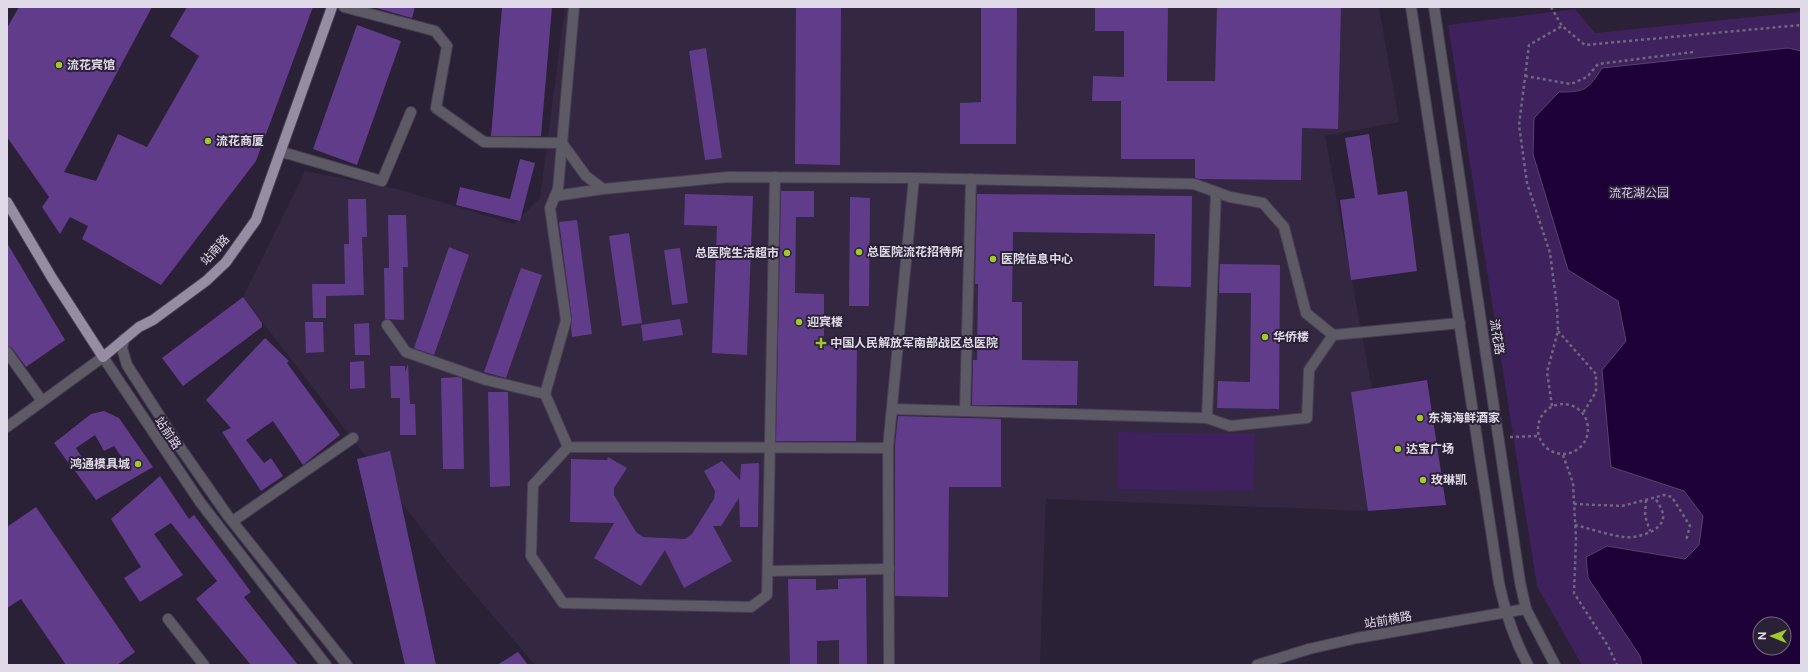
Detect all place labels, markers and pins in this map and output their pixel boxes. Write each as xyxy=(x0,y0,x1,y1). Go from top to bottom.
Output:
place label: 流花宾馆 xyxy=(67,58,115,72)
marker: 流花宾馆 xyxy=(54,60,64,70)
place label: 流花商厦 xyxy=(216,134,264,148)
marker: 流花商厦 xyxy=(203,136,213,146)
place label: 总医院流花招待所 xyxy=(867,245,963,259)
place label: 总医院生活超市 xyxy=(695,246,779,260)
marker: 总医院流花招待所 xyxy=(854,247,864,257)
marker: 总医院生活超市 xyxy=(782,248,792,258)
place label: 医院信息中心 xyxy=(1001,252,1073,266)
marker: 医院信息中心 xyxy=(988,254,998,264)
place label: 迎宾楼 xyxy=(807,315,843,329)
marker: 迎宾楼 xyxy=(794,317,804,327)
place label: 华侨楼 xyxy=(1273,330,1309,344)
marker: 华侨楼 xyxy=(1260,332,1270,342)
place label: 中国人民解放军南部战区总医院 xyxy=(830,336,998,350)
marker: 中国人民解放军南部战区总医院 xyxy=(815,337,827,349)
place label: 东海海鲜酒家 xyxy=(1428,411,1500,425)
marker: 东海海鲜酒家 xyxy=(1415,413,1425,423)
place label: 达宝广场 xyxy=(1406,442,1454,456)
marker: 达宝广场 xyxy=(1393,444,1403,454)
place label: 鸿通模具城 xyxy=(70,457,130,471)
marker: 鸿通模具城 xyxy=(133,459,143,469)
place label: 玫琳凯 xyxy=(1431,473,1467,487)
marker: 玫琳凯 xyxy=(1418,475,1428,485)

